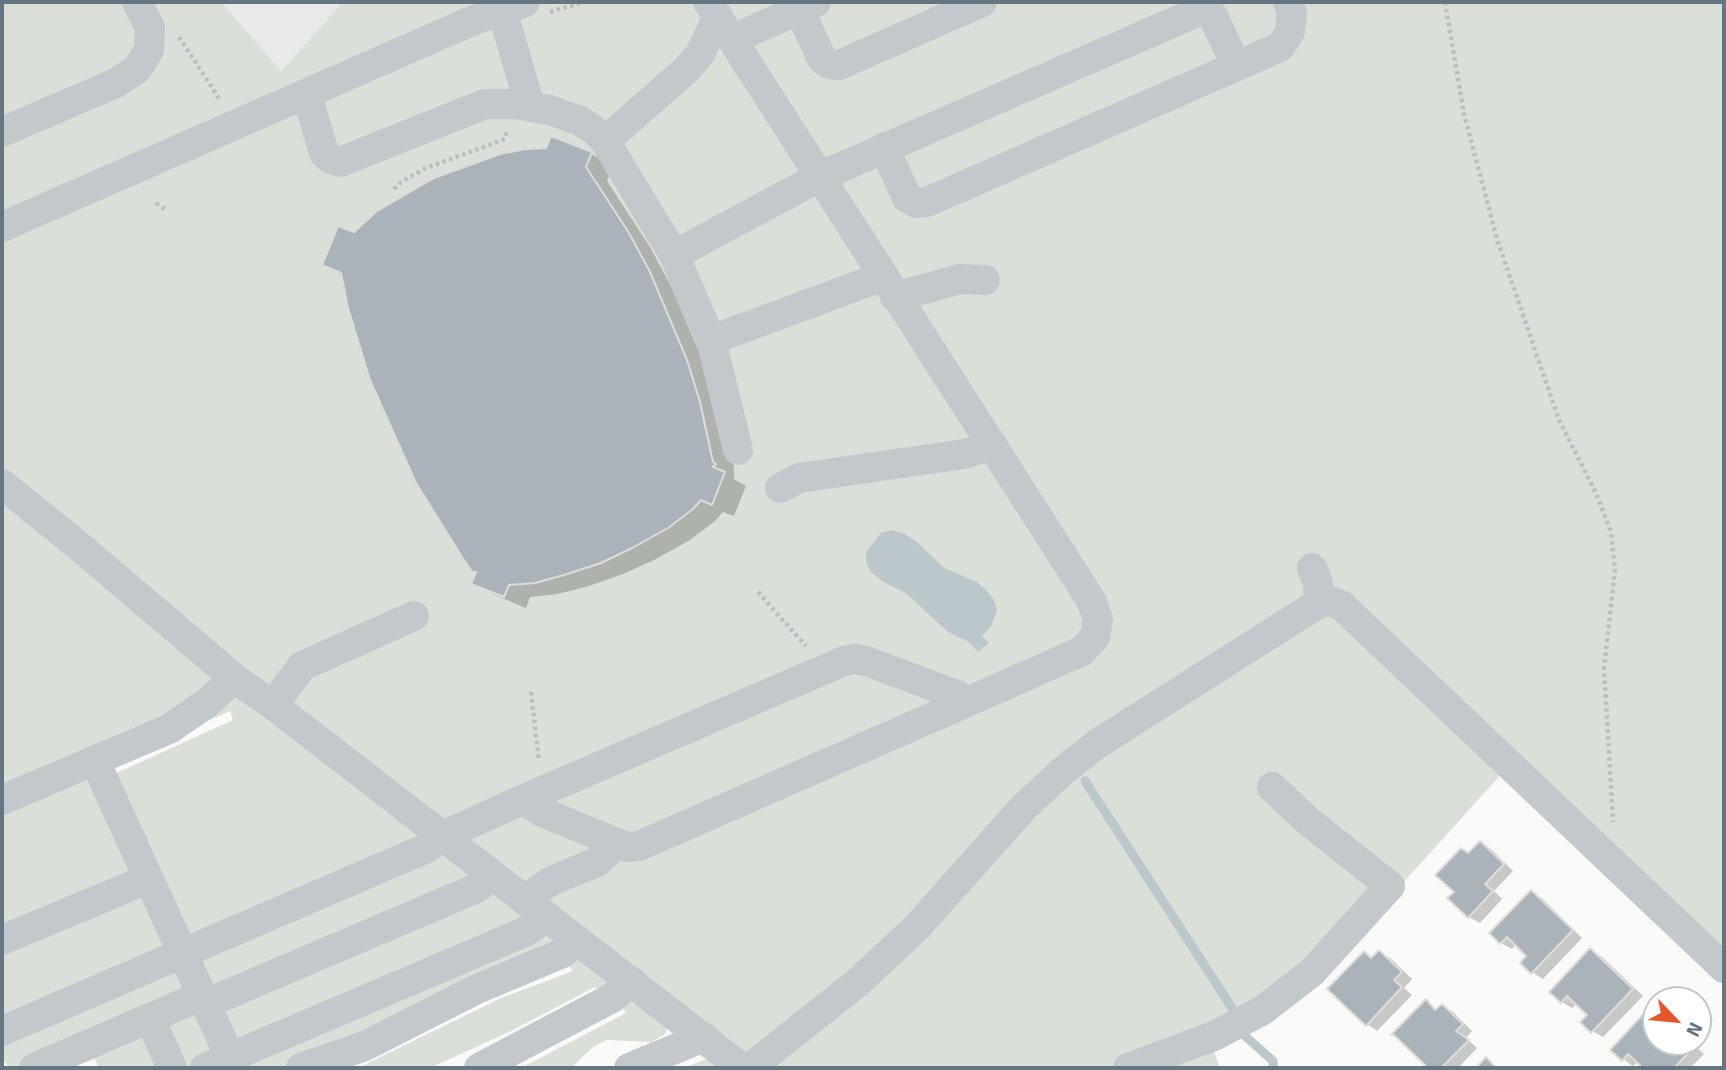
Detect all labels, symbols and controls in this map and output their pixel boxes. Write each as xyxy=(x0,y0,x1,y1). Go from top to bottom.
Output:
north arrow xyxy=(1642,986,1712,1056)
text: N xyxy=(1680,1018,1708,1041)

